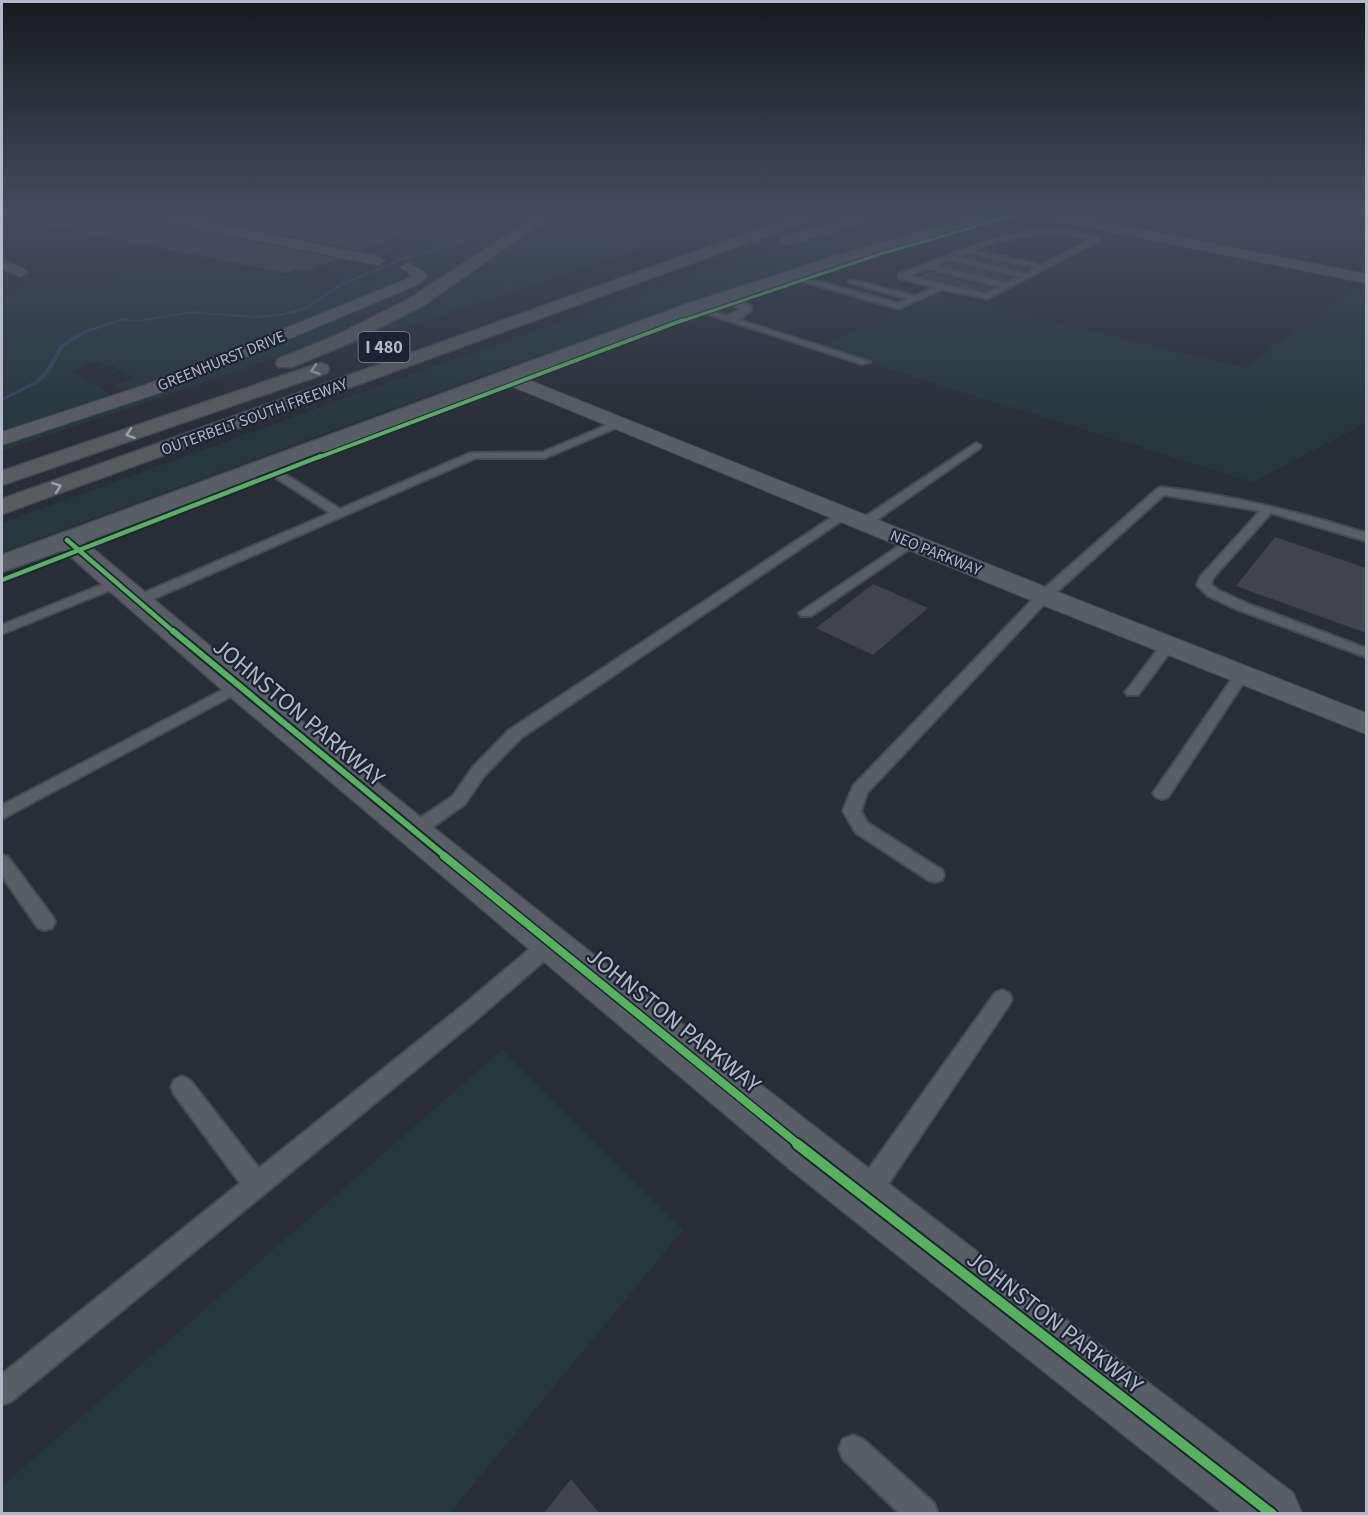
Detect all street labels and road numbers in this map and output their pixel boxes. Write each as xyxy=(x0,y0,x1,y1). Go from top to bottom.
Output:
street label: GREENHURST DRIVE xyxy=(154,325,288,397)
road number: I 480 xyxy=(358,332,410,362)
street label: OUTERBELT SOUTH FREEWAY xyxy=(158,373,351,461)
street label: NEO PARKWAY xyxy=(887,525,985,581)
street label: JOHNSTON PARKWAY xyxy=(205,630,393,795)
street label: JOHNSTON PARKWAY xyxy=(579,939,769,1102)
street label: JOHNSTON PARKWAY xyxy=(959,1242,1151,1403)

